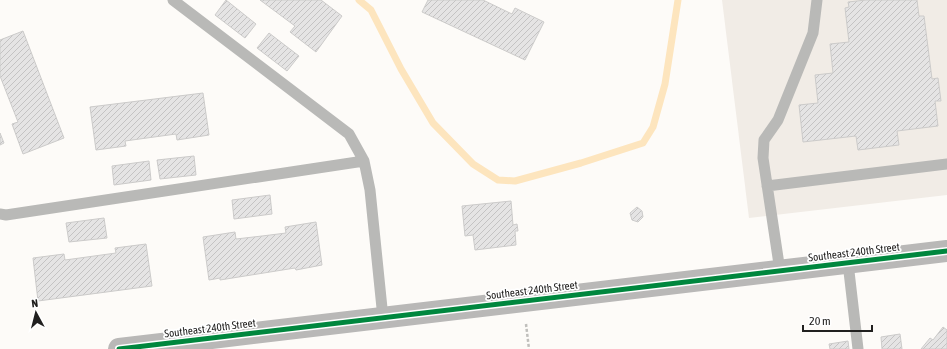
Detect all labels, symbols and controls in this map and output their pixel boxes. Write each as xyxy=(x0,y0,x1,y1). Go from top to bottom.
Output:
street label: Southeast 240th Street xyxy=(808,240,900,264)
street label: Southeast 240th Street xyxy=(486,278,578,302)
north arrow xyxy=(16,293,56,333)
text: N xyxy=(31,297,39,309)
scale bar xyxy=(803,307,872,333)
text: 20 m xyxy=(809,314,831,328)
street label: Southeast 240th Street xyxy=(164,316,256,340)

